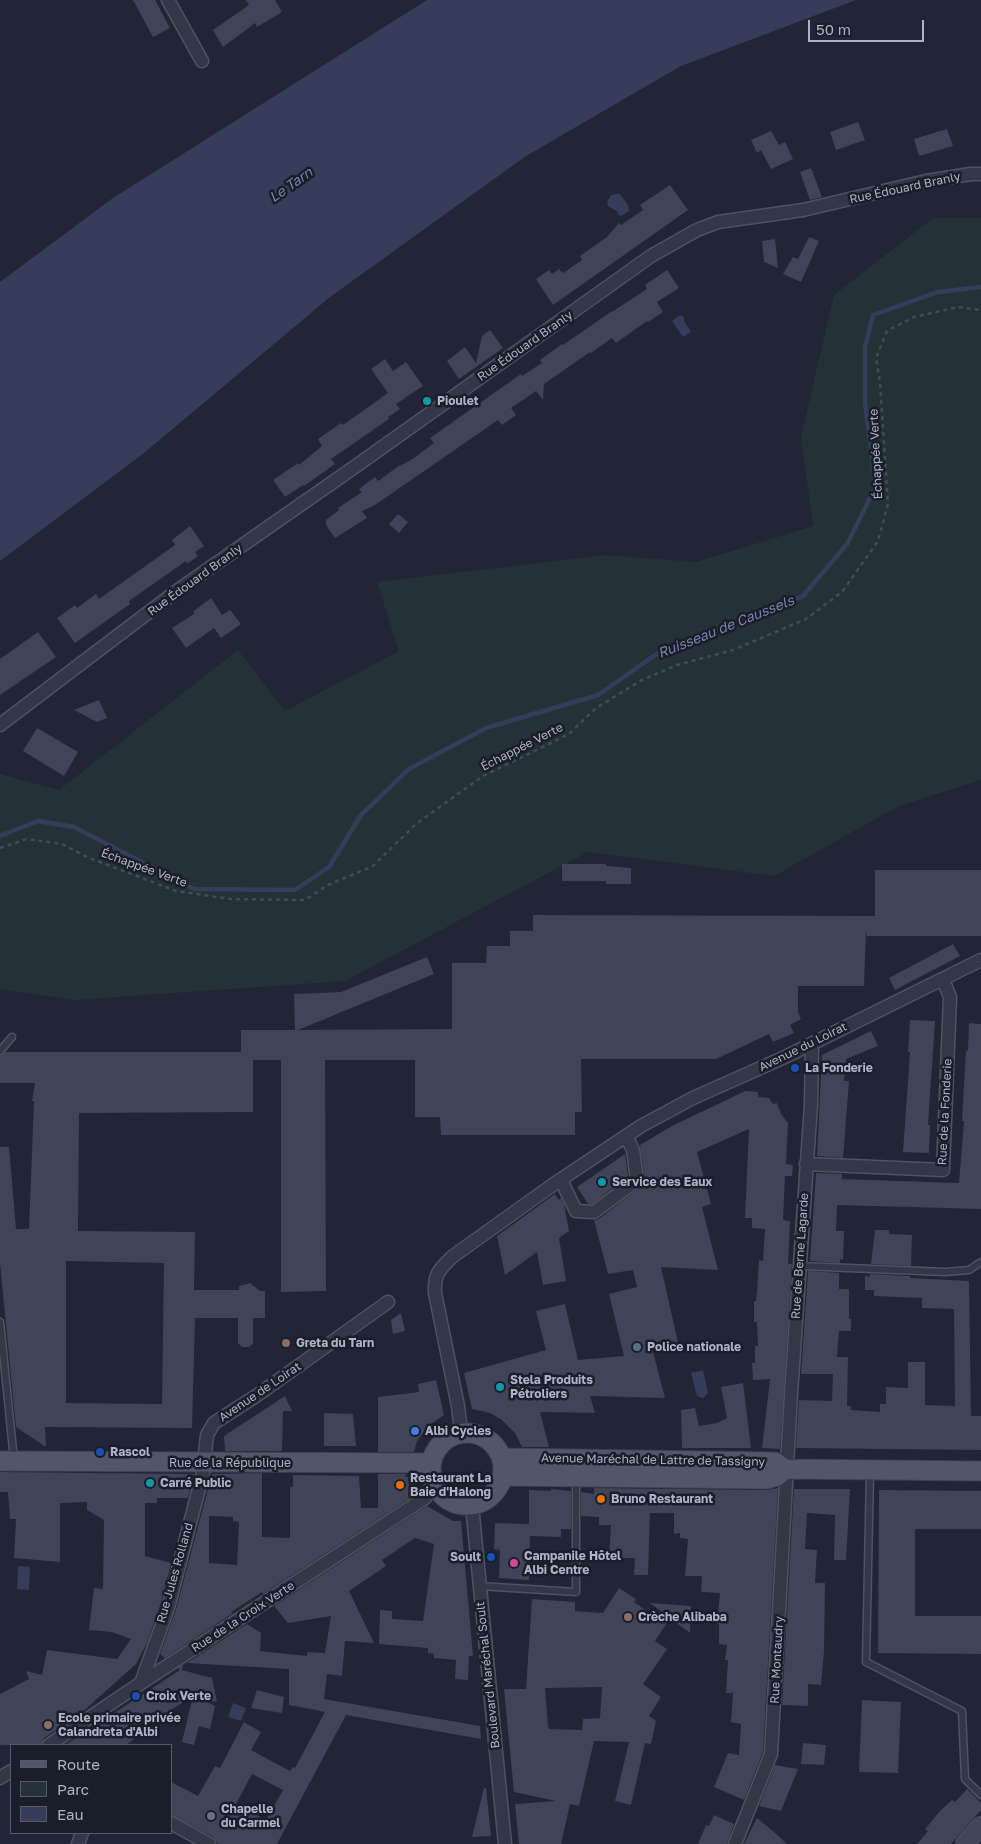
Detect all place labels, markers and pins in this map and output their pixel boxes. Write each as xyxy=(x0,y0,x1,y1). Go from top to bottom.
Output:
place label: Pioulet xyxy=(437,394,478,408)
marker: Pioulet xyxy=(421,395,433,407)
place label: La Fonderie xyxy=(805,1061,873,1075)
marker: La Fonderie xyxy=(789,1062,801,1074)
place label: Service des Eaux xyxy=(612,1175,712,1189)
marker: Service des Eaux xyxy=(596,1176,608,1188)
place label: Greta du Tarn xyxy=(296,1336,374,1350)
marker: Greta du Tarn xyxy=(280,1337,292,1349)
place label: Police nationale xyxy=(647,1340,741,1354)
marker: Police nationale xyxy=(631,1341,643,1353)
place label: Stela Produits Pétroliers xyxy=(510,1373,593,1401)
marker: Stela Produits Pétroliers xyxy=(494,1381,506,1393)
place label: Albi Cycles xyxy=(425,1424,491,1438)
marker: Albi Cycles xyxy=(409,1425,421,1437)
place label: Rascol xyxy=(110,1445,150,1459)
marker: Rascol xyxy=(94,1446,106,1458)
place label: Restaurant La Baie d'Halong xyxy=(410,1471,491,1499)
place label: Carré Public xyxy=(160,1476,232,1490)
marker: Carré Public xyxy=(144,1477,156,1489)
marker: Restaurant La Baie d'Halong xyxy=(394,1479,406,1491)
place label: Bruno Restaurant xyxy=(611,1492,713,1506)
marker: Bruno Restaurant xyxy=(595,1493,607,1505)
place label: Campanile Hôtel Albi Centre xyxy=(524,1549,621,1577)
place label: Soult xyxy=(450,1550,481,1564)
marker: Soult xyxy=(485,1551,497,1563)
marker: Campanile Hôtel Albi Centre xyxy=(508,1557,520,1569)
place label: Crèche Alibaba xyxy=(638,1610,727,1624)
marker: Crèche Alibaba xyxy=(622,1611,634,1623)
place label: Croix Verte xyxy=(146,1689,211,1703)
marker: Croix Verte xyxy=(130,1690,142,1702)
place label: Ecole primaire privée Calandreta d'Albi xyxy=(58,1711,181,1739)
marker: Ecole primaire privée Calandreta d'Albi xyxy=(42,1719,54,1731)
place label: Chapelle du Carmel xyxy=(221,1802,280,1830)
marker: Chapelle du Carmel xyxy=(205,1810,217,1822)

